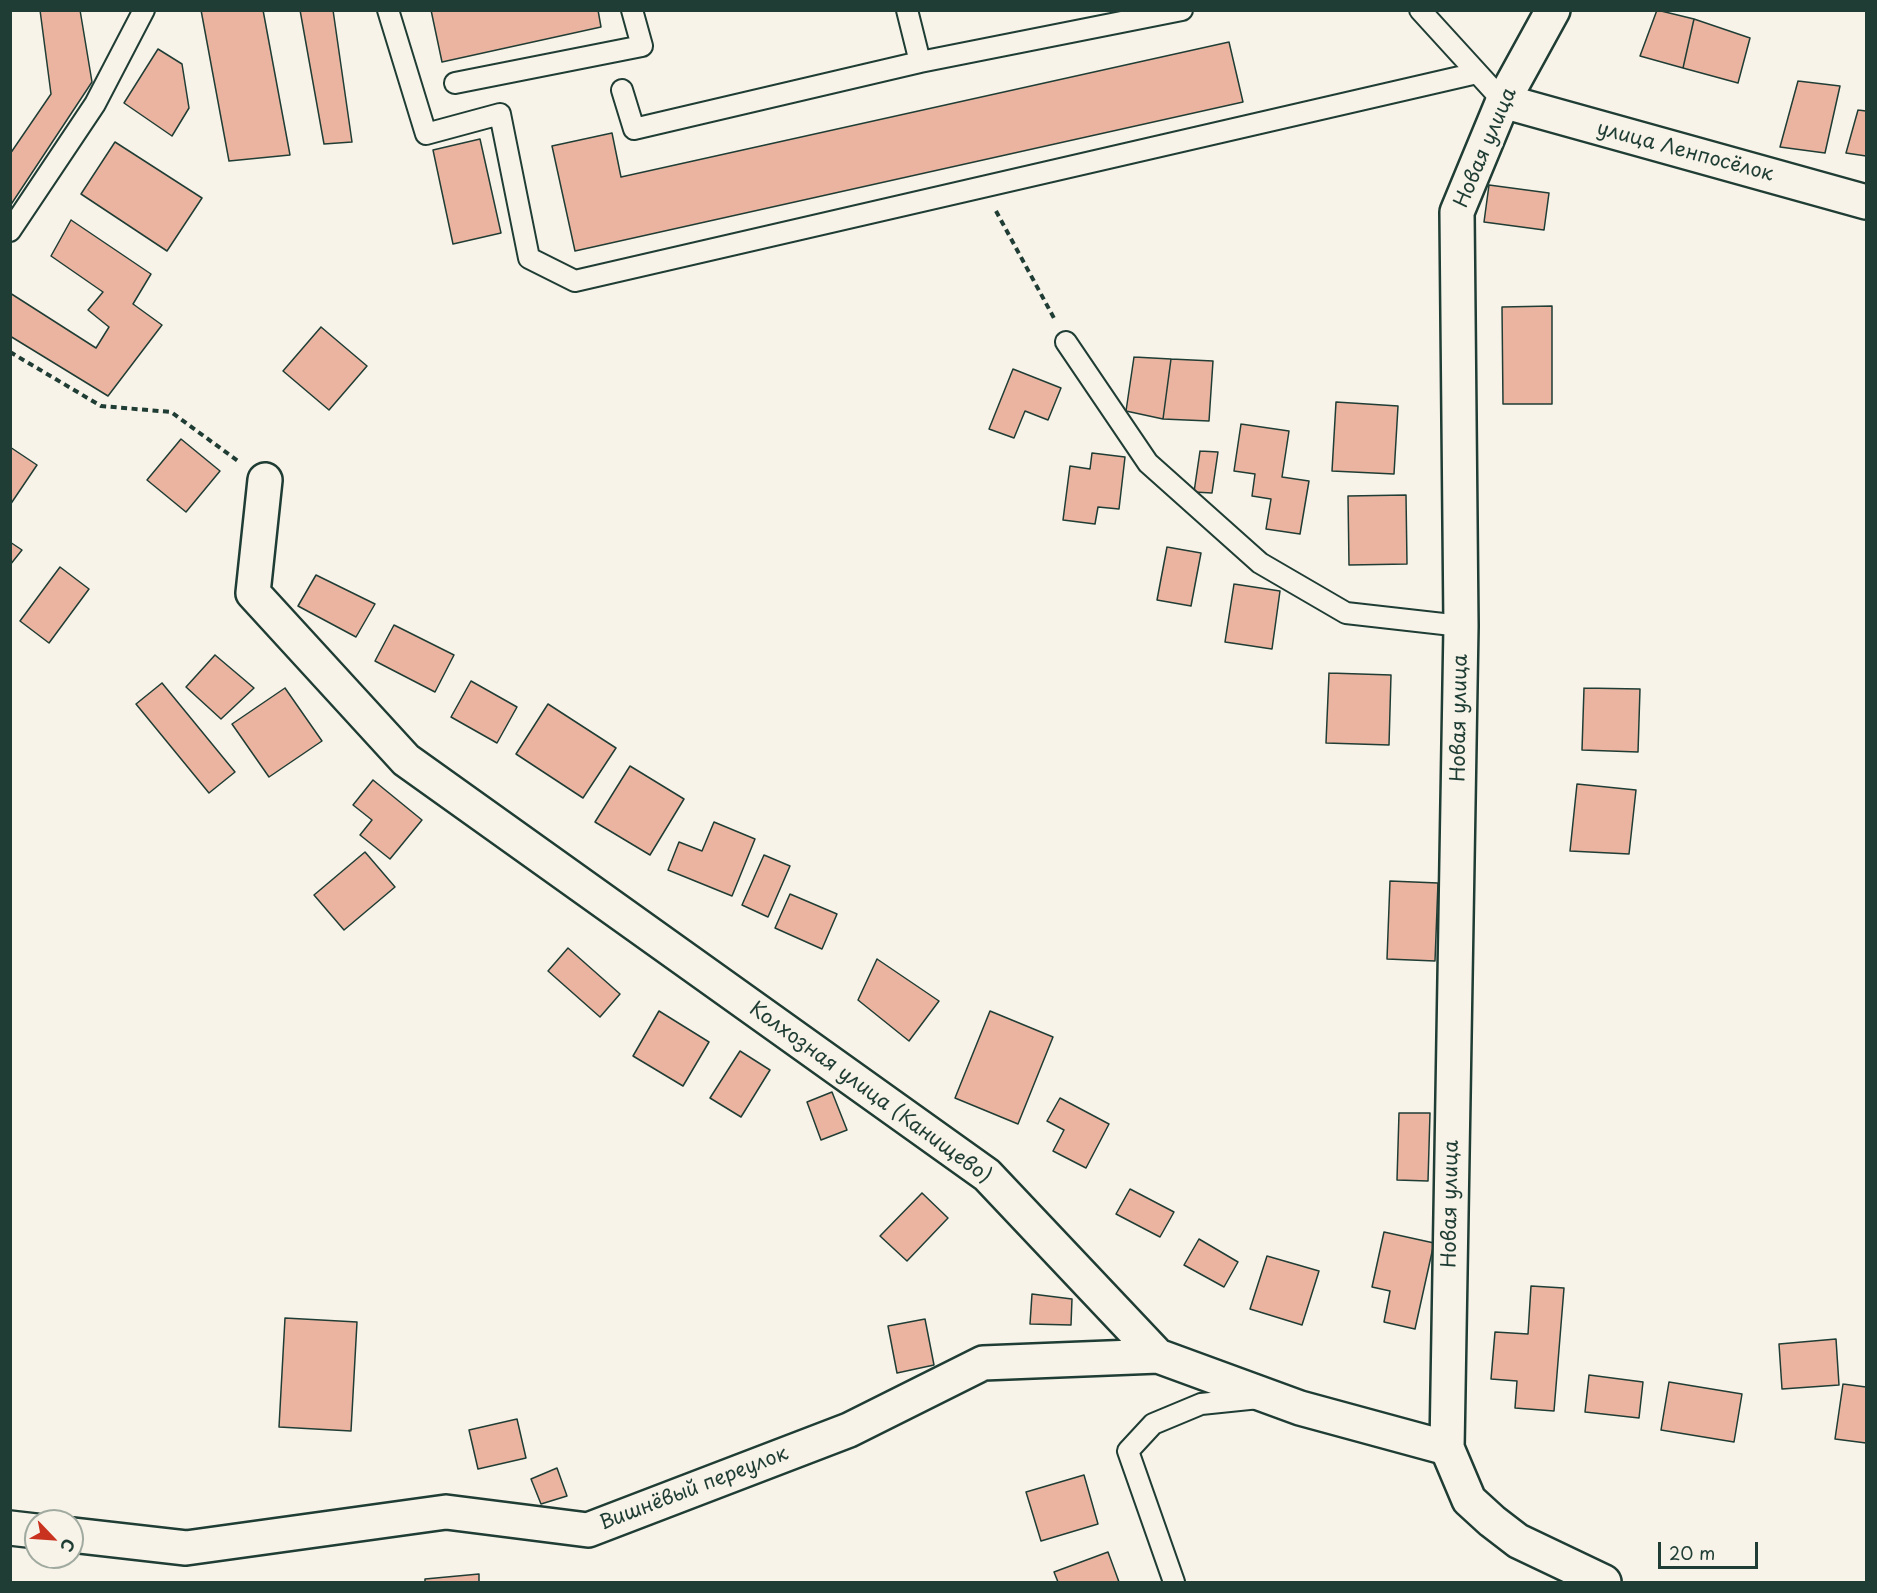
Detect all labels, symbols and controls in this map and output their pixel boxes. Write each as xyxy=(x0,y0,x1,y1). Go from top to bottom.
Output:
street label: Новая улица xyxy=(1450,84,1522,212)
street label: улица Ленпосёлок xyxy=(1594,117,1776,187)
street label: Новая улица xyxy=(1447,654,1473,782)
street label: Колхозная улица (Канищево) xyxy=(744,997,996,1189)
street label: Новая улица xyxy=(1438,1140,1464,1268)
street label: Вишнёвый переулок xyxy=(596,1442,792,1536)
north arrow xyxy=(24,1509,84,1569)
scale bar xyxy=(1661,1530,1762,1568)
text: С xyxy=(55,1535,82,1556)
text: 20 m xyxy=(1669,1539,1715,1566)

